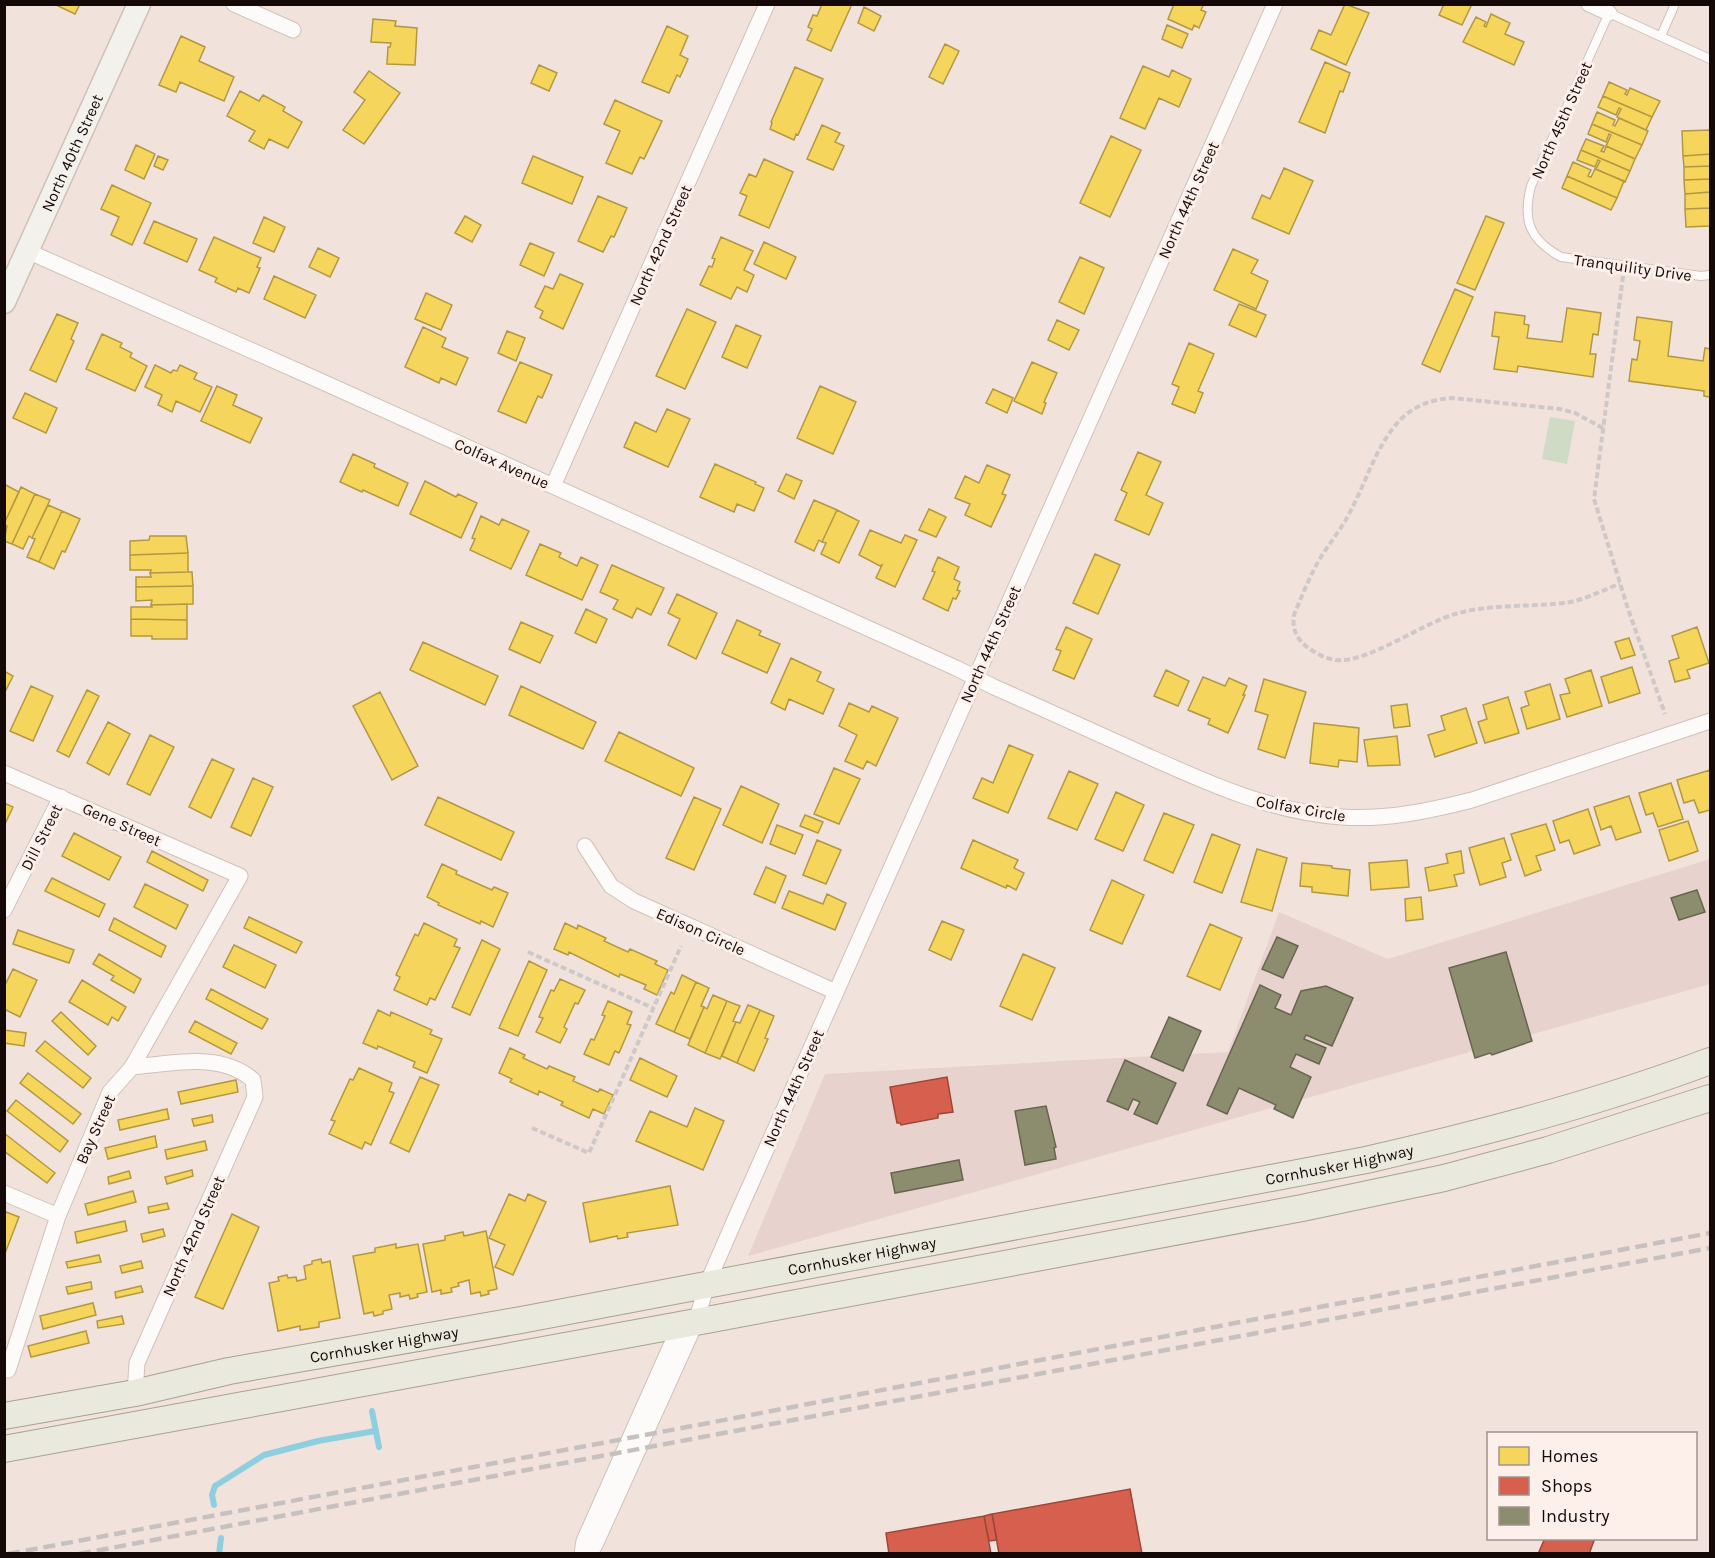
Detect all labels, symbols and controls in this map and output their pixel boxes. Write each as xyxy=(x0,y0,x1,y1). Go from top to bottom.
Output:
street label: North 45th Street xyxy=(1527,59,1596,182)
street label: North 40th Street xyxy=(37,91,107,215)
street label: North 44th Street xyxy=(1154,139,1223,262)
street label: North 42nd Street xyxy=(625,182,696,308)
street label: Tranquility Drive xyxy=(1573,250,1693,285)
street label: Colfax Avenue xyxy=(451,434,552,493)
street label: North 44th Street xyxy=(956,583,1025,706)
street label: Colfax Circle xyxy=(1255,791,1347,826)
street label: Gene Street xyxy=(80,799,164,850)
street label: Dill Street xyxy=(17,801,66,874)
street label: Edison Circle xyxy=(653,903,748,959)
street label: North 44th Street xyxy=(759,1027,828,1150)
street label: Bay Street xyxy=(72,1092,119,1167)
street label: Cornhusker Highway xyxy=(1264,1140,1416,1189)
street label: North 42nd Street xyxy=(158,1173,229,1299)
street label: Cornhusker Highway xyxy=(786,1232,938,1279)
street label: Cornhusker Highway xyxy=(308,1322,461,1367)
legend xyxy=(1487,1432,1697,1540)
text: Homes xyxy=(1541,1445,1598,1467)
text: Shops xyxy=(1541,1475,1593,1497)
text: Industry xyxy=(1541,1505,1610,1527)

